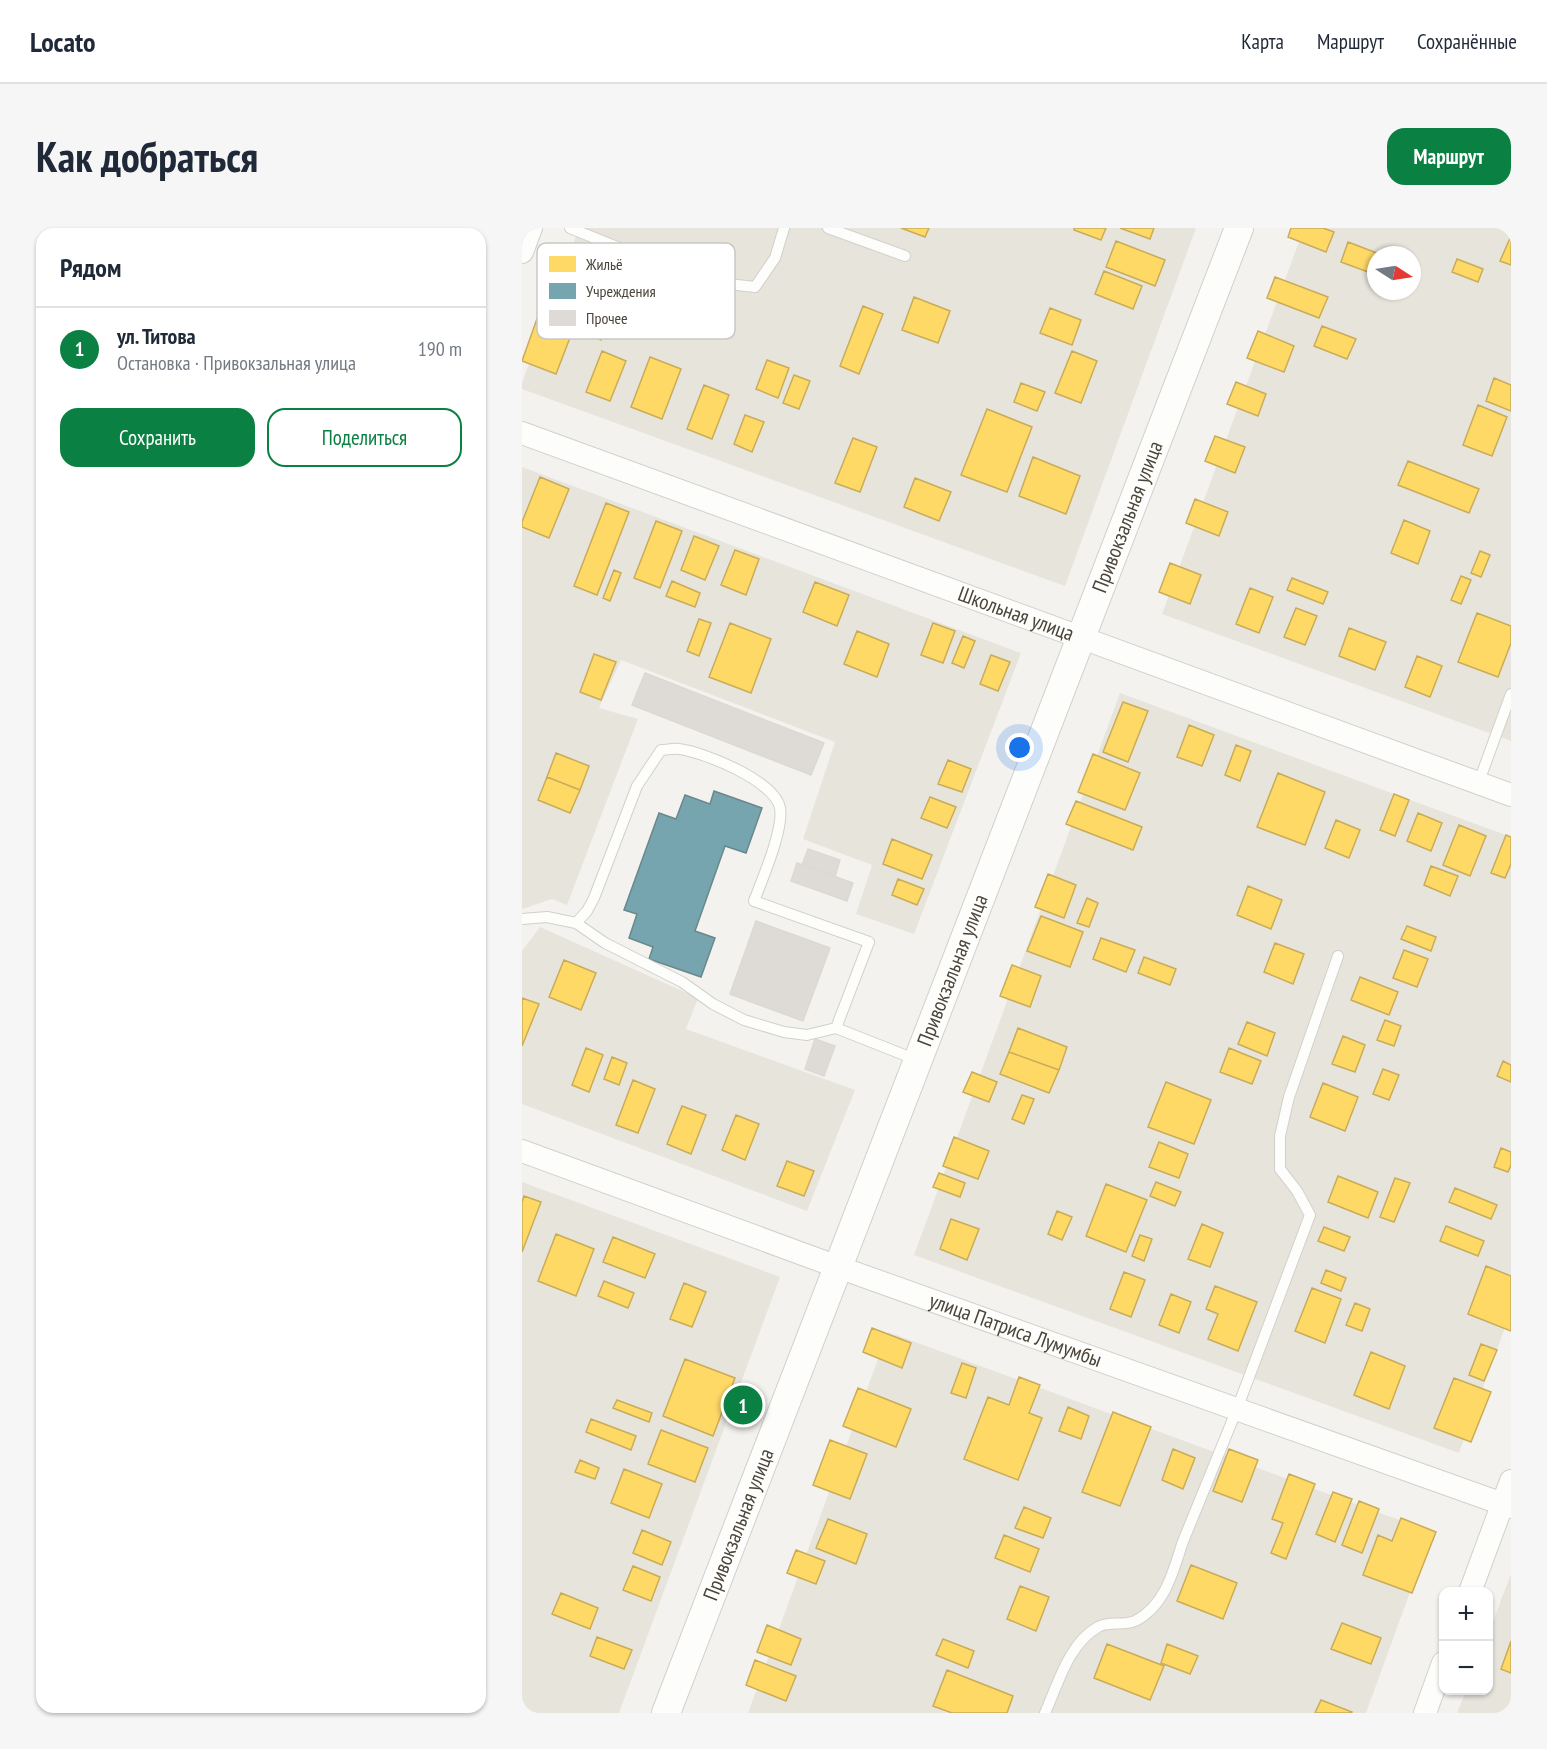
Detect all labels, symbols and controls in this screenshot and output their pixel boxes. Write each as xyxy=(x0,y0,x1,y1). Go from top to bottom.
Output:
text: Locato xyxy=(30,23,96,60)
text: Карта xyxy=(1241,28,1284,55)
text: Маршрут xyxy=(1317,28,1384,55)
text: Сохранённые xyxy=(1417,28,1517,55)
button: Маршрут xyxy=(1387,128,1511,185)
text: Как добраться xyxy=(36,129,258,184)
legend xyxy=(537,243,735,339)
north arrow xyxy=(1367,246,1421,300)
text: Рядом xyxy=(60,251,121,284)
text: Жильё xyxy=(585,254,623,274)
text: Учреждения xyxy=(586,281,656,301)
text: Прочее xyxy=(586,308,628,328)
text: ул. Титова xyxy=(117,322,196,350)
text: 1 xyxy=(75,336,84,362)
text: 190 m xyxy=(418,336,462,362)
text: Остановка · Привокзальная улица xyxy=(117,350,356,376)
button: Сохранить xyxy=(60,408,255,467)
button: Поделиться xyxy=(267,408,462,467)
street label: Привокзальная улица xyxy=(1086,437,1169,597)
street label: Школьная улица xyxy=(954,580,1078,647)
your location xyxy=(1005,733,1034,762)
street label: Привокзальная улица xyxy=(911,890,994,1050)
street label: улица Патриса Лумумбы xyxy=(926,1287,1105,1373)
pin: 1 xyxy=(724,1382,762,1428)
street label: Привокзальная улица xyxy=(697,1445,780,1604)
map controls xyxy=(1439,1587,1493,1695)
button: + xyxy=(1439,1587,1493,1641)
button: − xyxy=(1439,1641,1493,1695)

